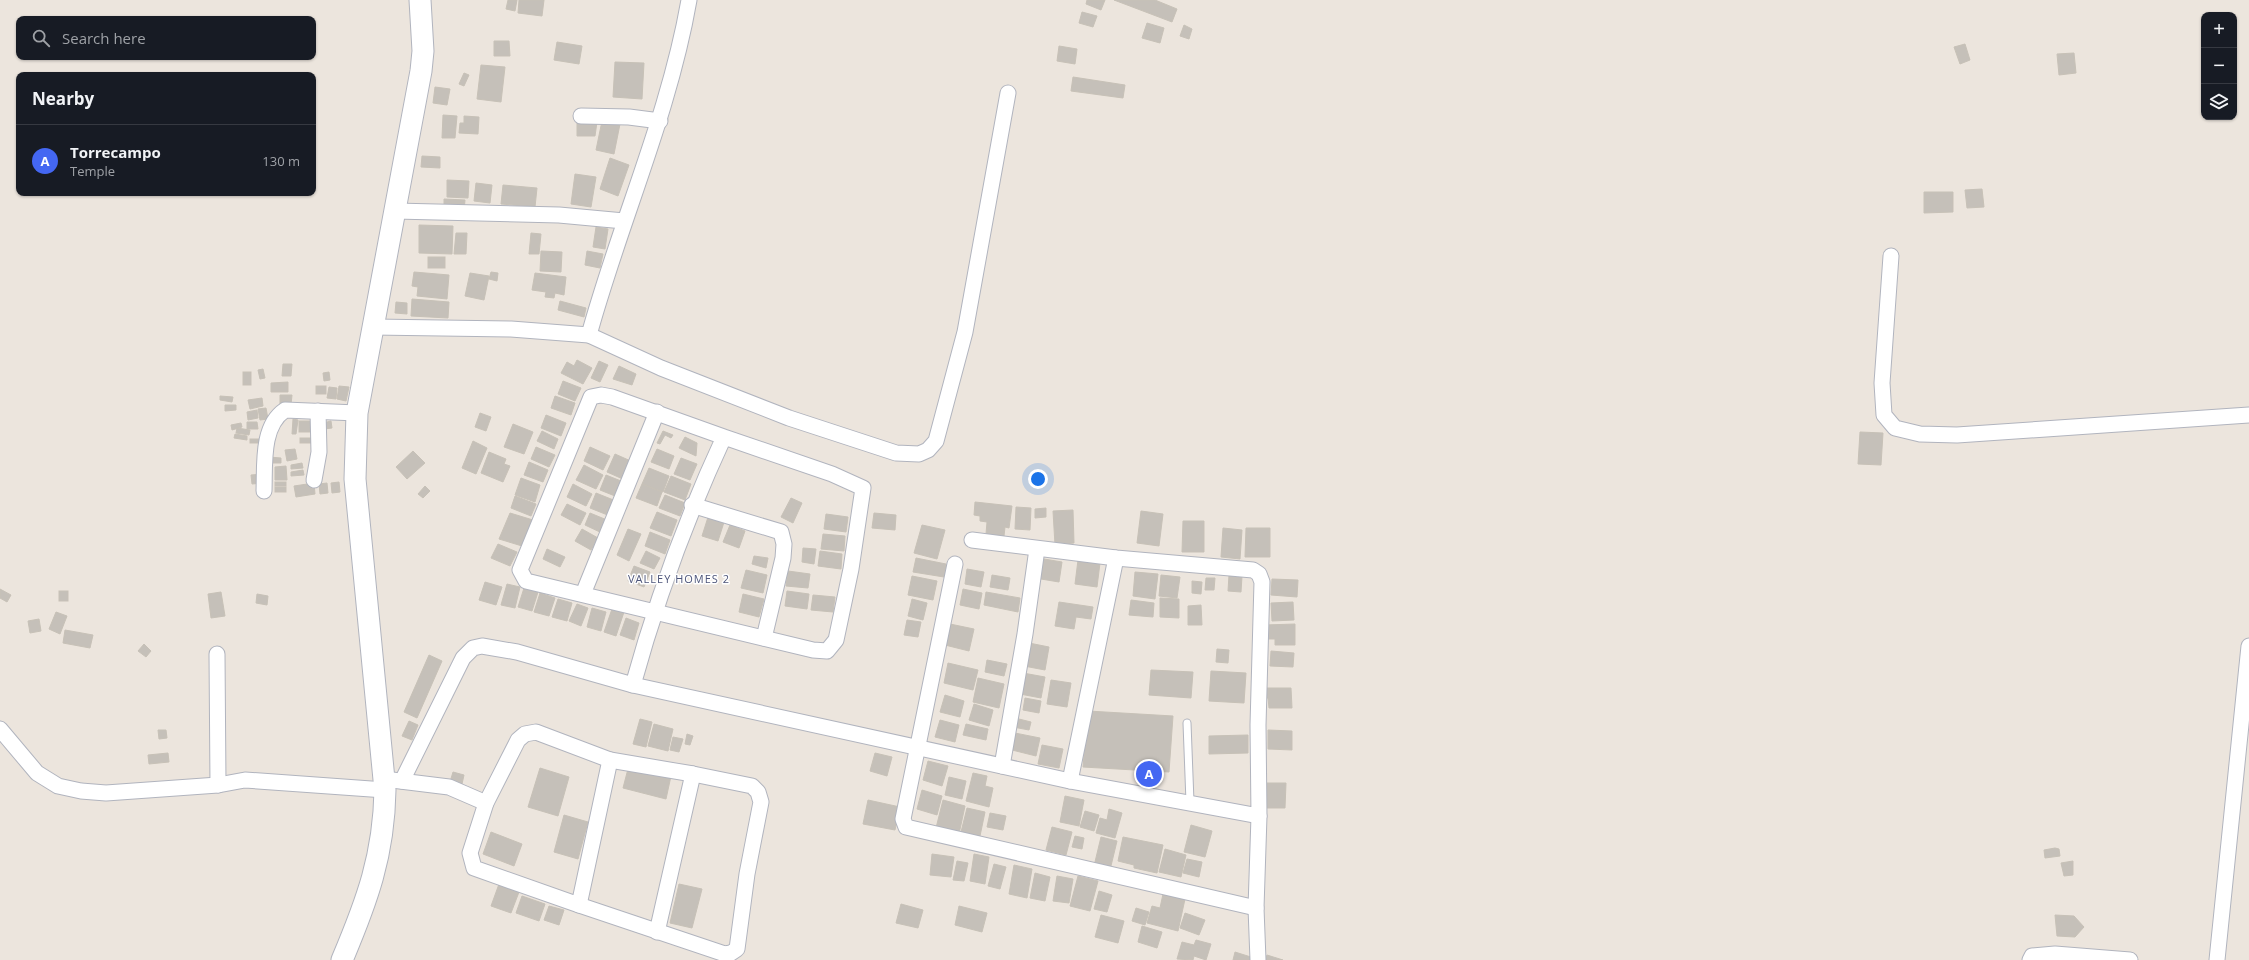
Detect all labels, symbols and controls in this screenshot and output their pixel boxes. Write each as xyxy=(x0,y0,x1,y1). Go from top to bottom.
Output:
map controls xyxy=(2201,12,2237,120)
button: + xyxy=(2201,12,2237,48)
search box xyxy=(16,16,316,60)
icon: search xyxy=(30,27,52,49)
text: Search here xyxy=(62,28,146,48)
button: − xyxy=(2201,48,2237,84)
button: layers xyxy=(2201,84,2237,120)
text: Nearby xyxy=(32,87,94,110)
text: Torrecampo xyxy=(70,142,161,162)
text: A xyxy=(41,152,49,170)
text: 130 m xyxy=(262,152,300,170)
text: Temple xyxy=(70,162,115,180)
your location xyxy=(1028,469,1048,489)
district label: VALLEY HOMES 2 xyxy=(628,571,730,586)
pin: A xyxy=(1136,759,1162,789)

